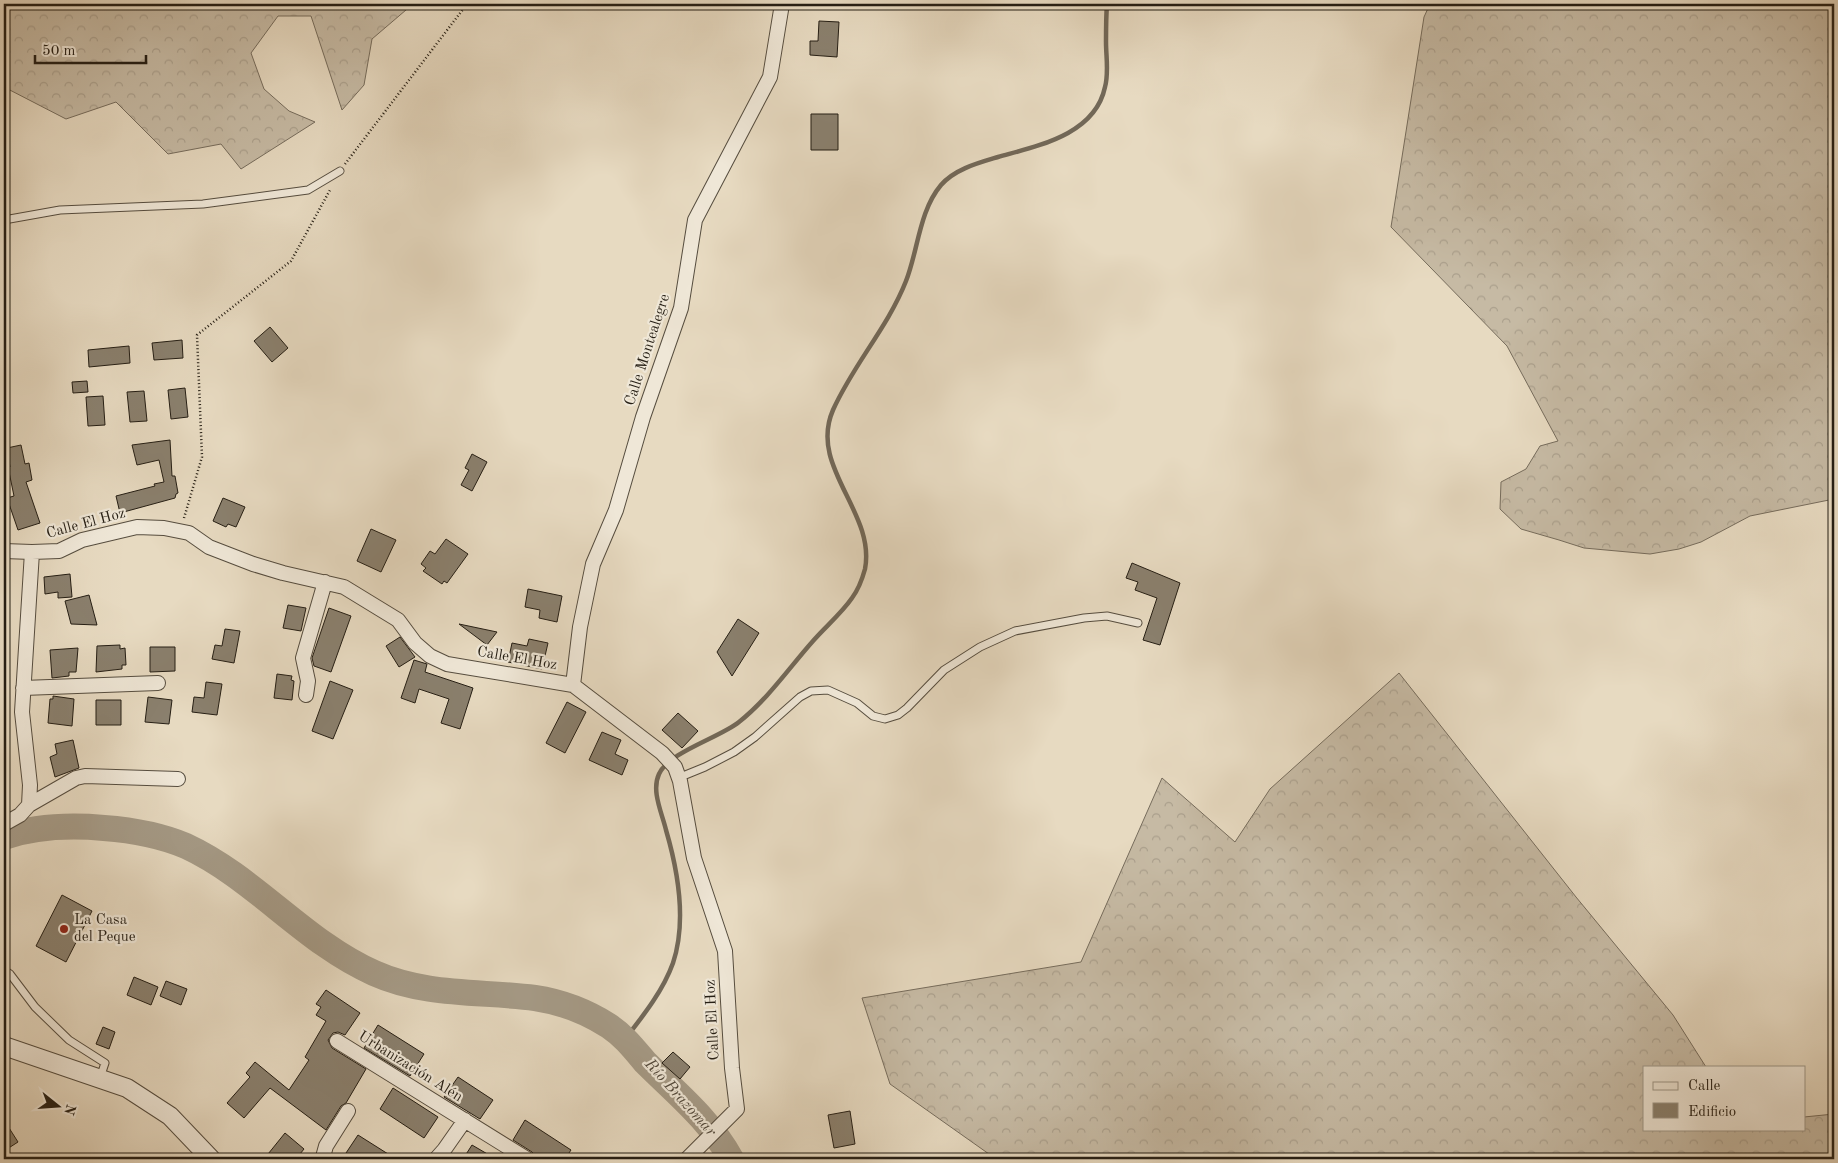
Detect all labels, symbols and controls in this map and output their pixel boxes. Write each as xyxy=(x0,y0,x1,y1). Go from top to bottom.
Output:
scale bar xyxy=(35,32,146,64)
text: 50 m xyxy=(42,44,76,59)
street label: Calle Montealegre xyxy=(623,292,673,408)
street label: Calle El Hoz xyxy=(45,506,127,542)
street label: Calle El Hoz xyxy=(476,645,558,673)
place label: La Casa del Peque xyxy=(74,913,136,945)
marker: La Casa del Peque xyxy=(58,923,70,935)
street label: Calle El Hoz xyxy=(703,979,723,1061)
street label: Urbanización Alén xyxy=(355,1029,465,1105)
water label: Río Brazomar xyxy=(641,1055,719,1141)
legend xyxy=(1643,1066,1806,1130)
text: Calle xyxy=(1688,1079,1721,1094)
north arrow xyxy=(32,1080,82,1130)
text: N xyxy=(61,1102,78,1117)
text: Edificio xyxy=(1688,1105,1736,1120)

